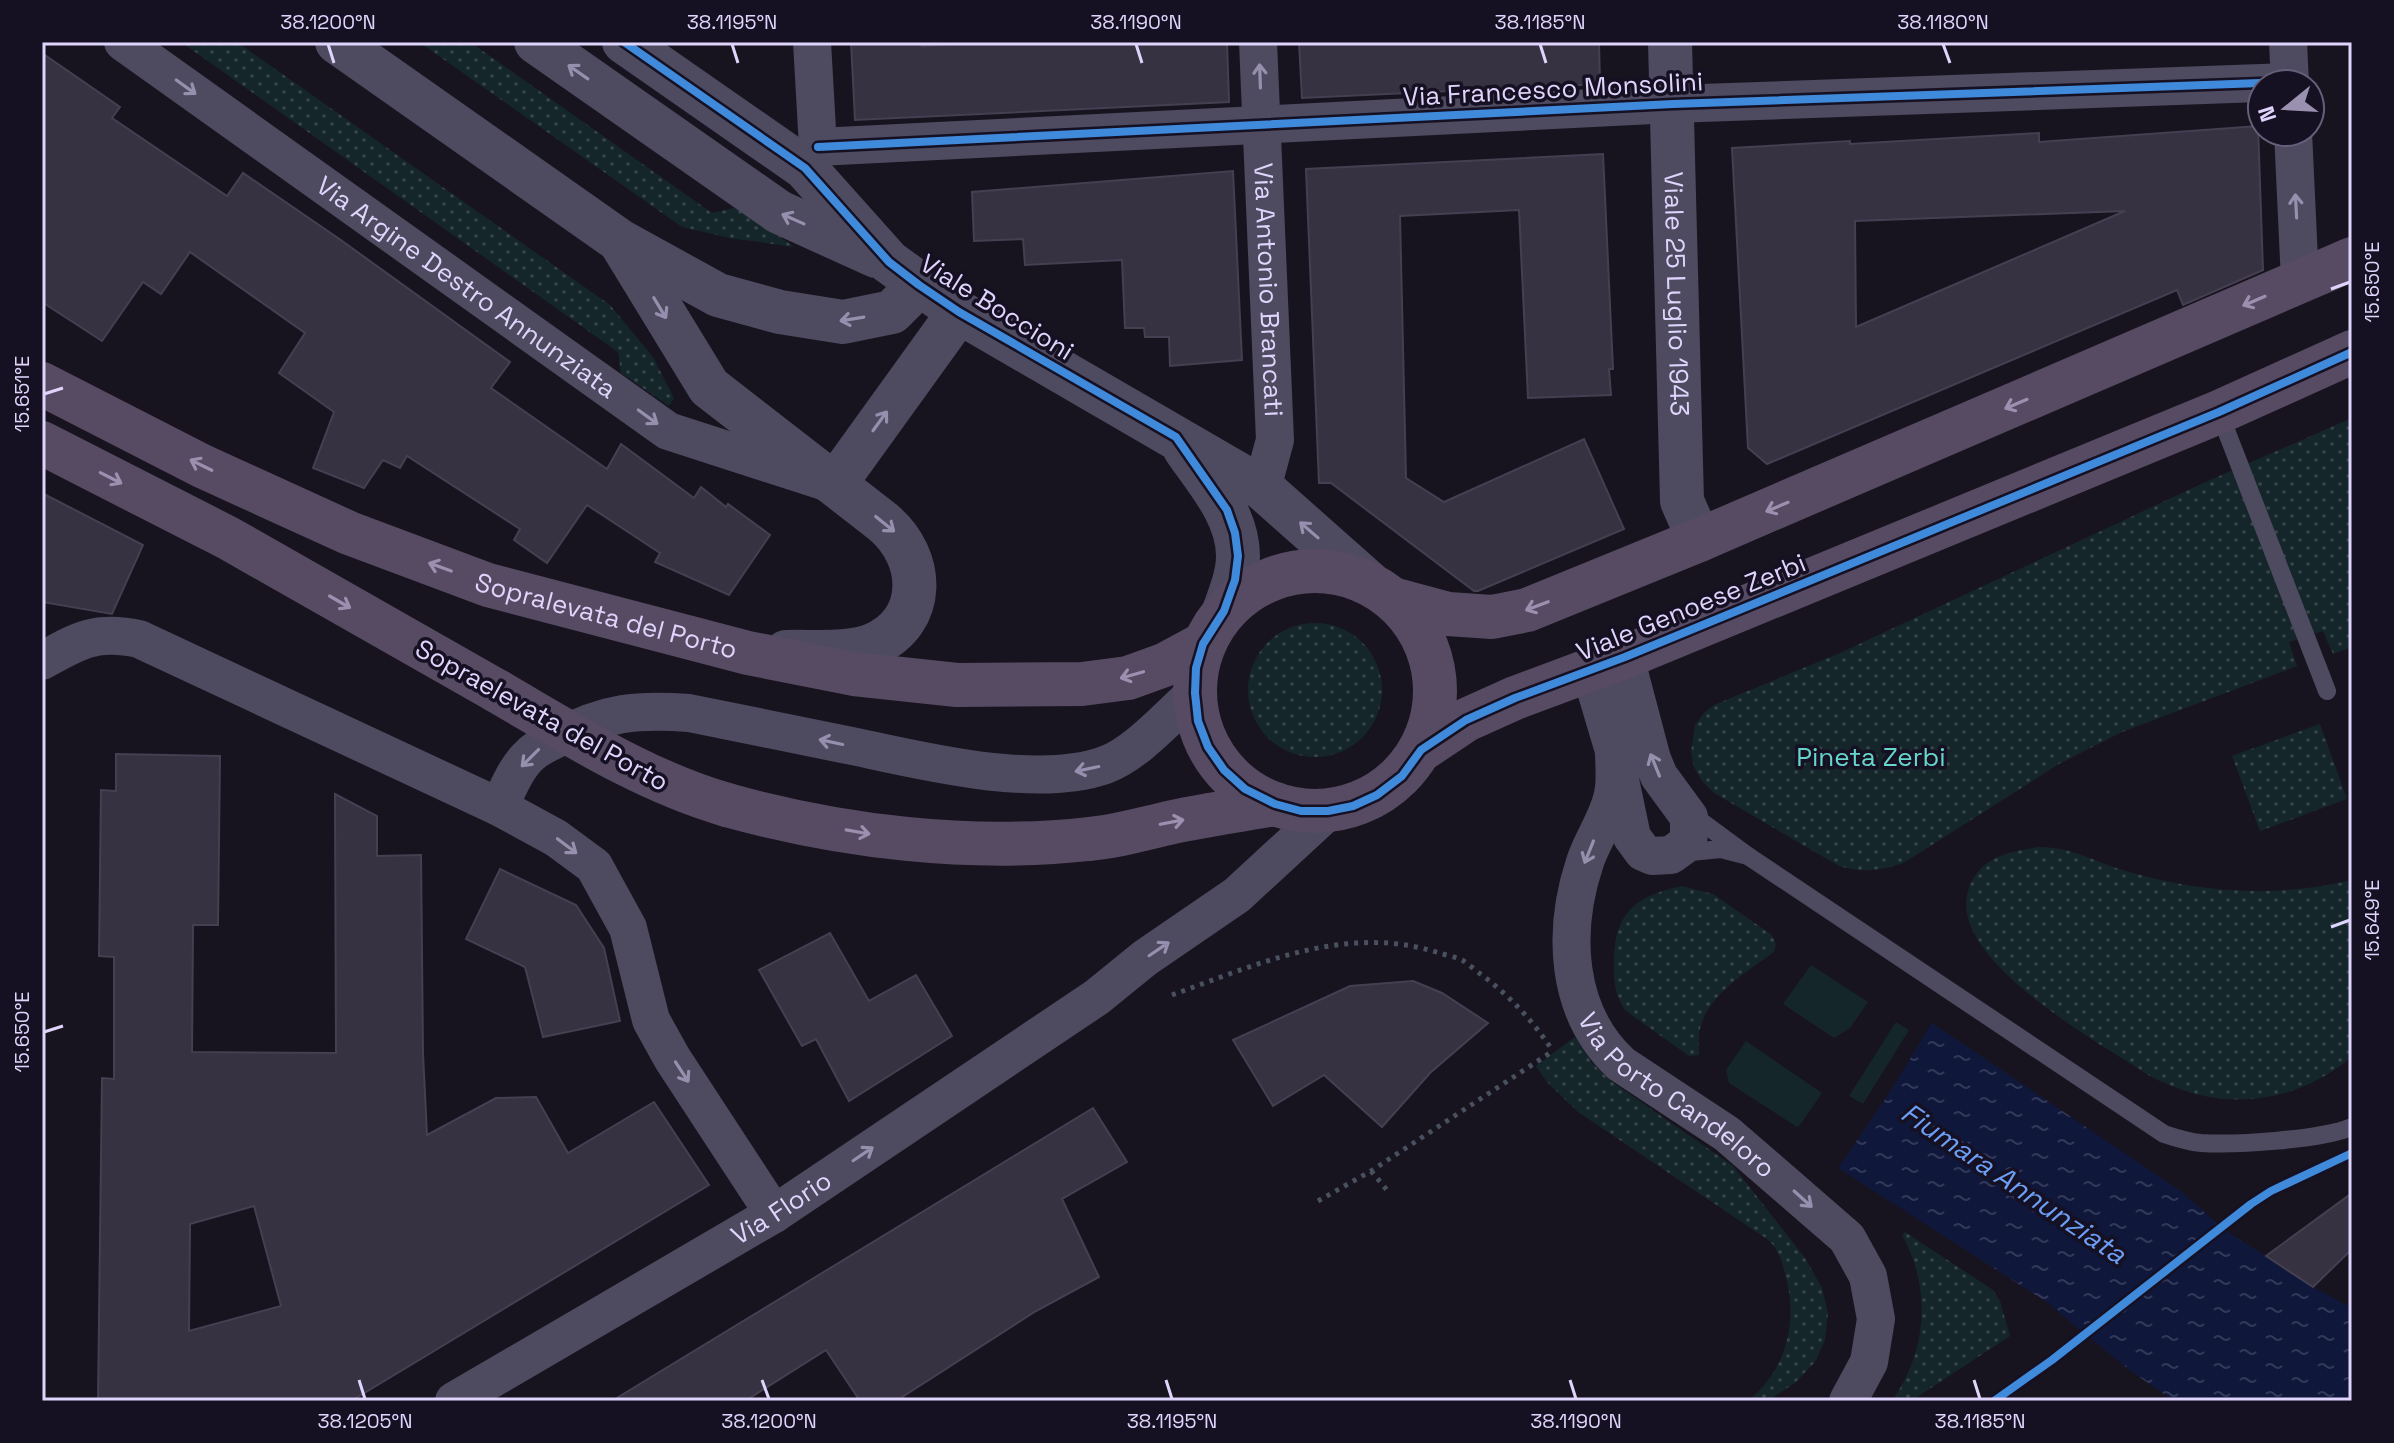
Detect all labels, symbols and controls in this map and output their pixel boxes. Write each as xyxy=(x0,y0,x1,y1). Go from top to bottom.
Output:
text: 38.1200°N xyxy=(280,9,376,35)
text: 38.1195°N xyxy=(687,9,777,35)
text: 38.1190°N xyxy=(1090,9,1182,35)
text: 38.1185°N xyxy=(1495,9,1585,35)
text: 38.1180°N xyxy=(1897,9,1989,35)
one-way arrow xyxy=(1252,63,1267,90)
one-way arrow xyxy=(568,64,590,80)
street label: Via Francesco Monsolini xyxy=(1402,64,1704,114)
north arrow xyxy=(2246,68,2326,148)
one-way arrow xyxy=(175,78,196,95)
text: N xyxy=(2251,103,2283,126)
street label: Via Antonio Brancati xyxy=(1246,162,1291,417)
street label: Via Argine Destro Annunziata xyxy=(310,168,623,406)
street label: Viale 25 Luglio 1943 xyxy=(1656,171,1697,417)
one-way arrow xyxy=(2288,193,2303,220)
one-way arrow xyxy=(781,210,805,225)
text: 15.650°E xyxy=(2359,241,2385,323)
street label: Viale Boccioni xyxy=(914,246,1080,368)
one-way arrow xyxy=(2243,294,2267,309)
one-way arrow xyxy=(653,296,669,319)
one-way arrow xyxy=(840,312,866,327)
text: 15.651°E xyxy=(9,356,35,432)
one-way arrow xyxy=(2004,397,2029,412)
one-way arrow xyxy=(637,409,659,425)
one-way arrow xyxy=(871,411,888,432)
one-way arrow xyxy=(189,457,213,472)
one-way arrow xyxy=(99,471,123,487)
one-way arrow xyxy=(1765,500,1790,515)
one-way arrow xyxy=(874,515,895,533)
one-way arrow xyxy=(1300,521,1320,539)
street label: Viale Genoese Zerbi xyxy=(1571,545,1811,669)
one-way arrow xyxy=(428,559,452,573)
street label: Sopralevata del Porto xyxy=(470,565,741,666)
one-way arrow xyxy=(328,594,351,610)
one-way arrow xyxy=(1525,600,1550,614)
street label: Sopraelevata del Porto xyxy=(409,631,675,799)
one-way arrow xyxy=(1120,669,1145,683)
one-way arrow xyxy=(818,734,844,749)
park label: Pineta Zerbi xyxy=(1796,740,1946,774)
one-way arrow xyxy=(521,748,540,767)
one-way arrow xyxy=(1647,753,1661,778)
one-way arrow xyxy=(1075,762,1101,777)
one-way arrow xyxy=(1158,814,1184,829)
one-way arrow xyxy=(845,826,870,841)
one-way arrow xyxy=(555,837,577,854)
one-way arrow xyxy=(1581,839,1596,864)
text: 15.649°E xyxy=(2359,879,2385,961)
one-way arrow xyxy=(1147,941,1169,957)
text: 15.650°E xyxy=(9,991,35,1073)
street label: Via Porto Candeloro xyxy=(1570,1007,1783,1185)
one-way arrow xyxy=(674,1060,690,1083)
water label: Fiumara Annunziata xyxy=(1895,1094,2134,1272)
one-way arrow xyxy=(851,1146,873,1163)
street label: Via Florio xyxy=(725,1163,838,1252)
one-way arrow xyxy=(1793,1189,1813,1207)
text: 38.1205°N xyxy=(318,1408,412,1434)
text: 38.1200°N xyxy=(721,1408,817,1434)
text: 38.1195°N xyxy=(1127,1408,1217,1434)
text: 38.1190°N xyxy=(1530,1408,1622,1434)
text: 38.1185°N xyxy=(1935,1408,2025,1434)

